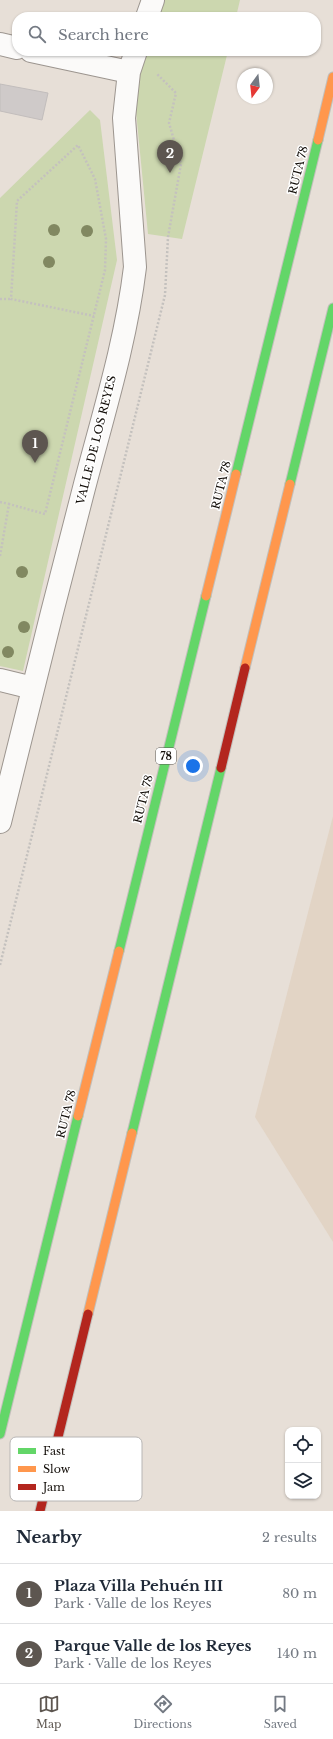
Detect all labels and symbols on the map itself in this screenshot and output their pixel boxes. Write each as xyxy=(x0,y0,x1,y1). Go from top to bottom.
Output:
north arrow xyxy=(237,68,273,104)
pin: 2 xyxy=(157,140,183,173)
street label: RUTA 78 xyxy=(285,144,311,196)
street label: VALLE DE LOS REYES xyxy=(73,374,119,507)
pin: 1 xyxy=(22,430,48,463)
street label: RUTA 78 xyxy=(208,459,234,511)
road number: 78 xyxy=(156,748,176,764)
your location xyxy=(183,756,203,776)
street label: RUTA 78 xyxy=(130,773,156,825)
street label: RUTA 78 xyxy=(53,1088,79,1140)
legend xyxy=(10,1437,142,1501)
text: Fast xyxy=(43,1444,66,1458)
text: Slow xyxy=(43,1462,71,1476)
text: Jam xyxy=(41,1480,65,1494)

